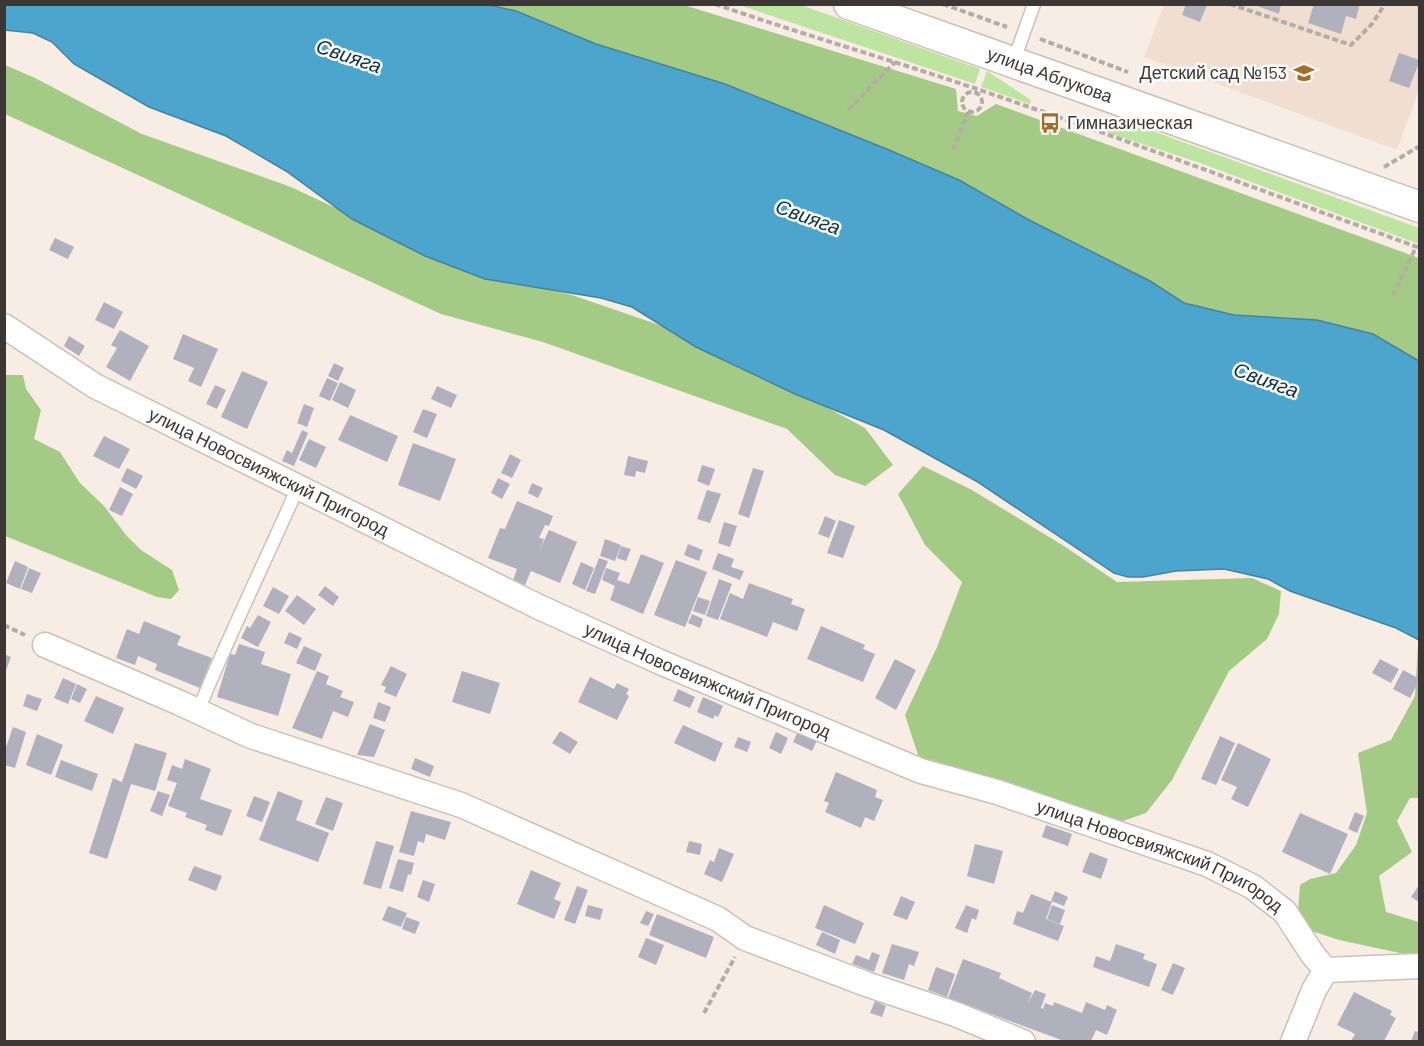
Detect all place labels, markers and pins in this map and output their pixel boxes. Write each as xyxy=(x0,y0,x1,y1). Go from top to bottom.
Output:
place label: Детский сад №153 xyxy=(1140,61,1287,83)
school or university icon: Детский сад №153 xyxy=(1292,61,1316,85)
bus stop icon: Гимназическая xyxy=(1038,111,1062,135)
place label: Гимназическая xyxy=(1067,111,1193,133)

